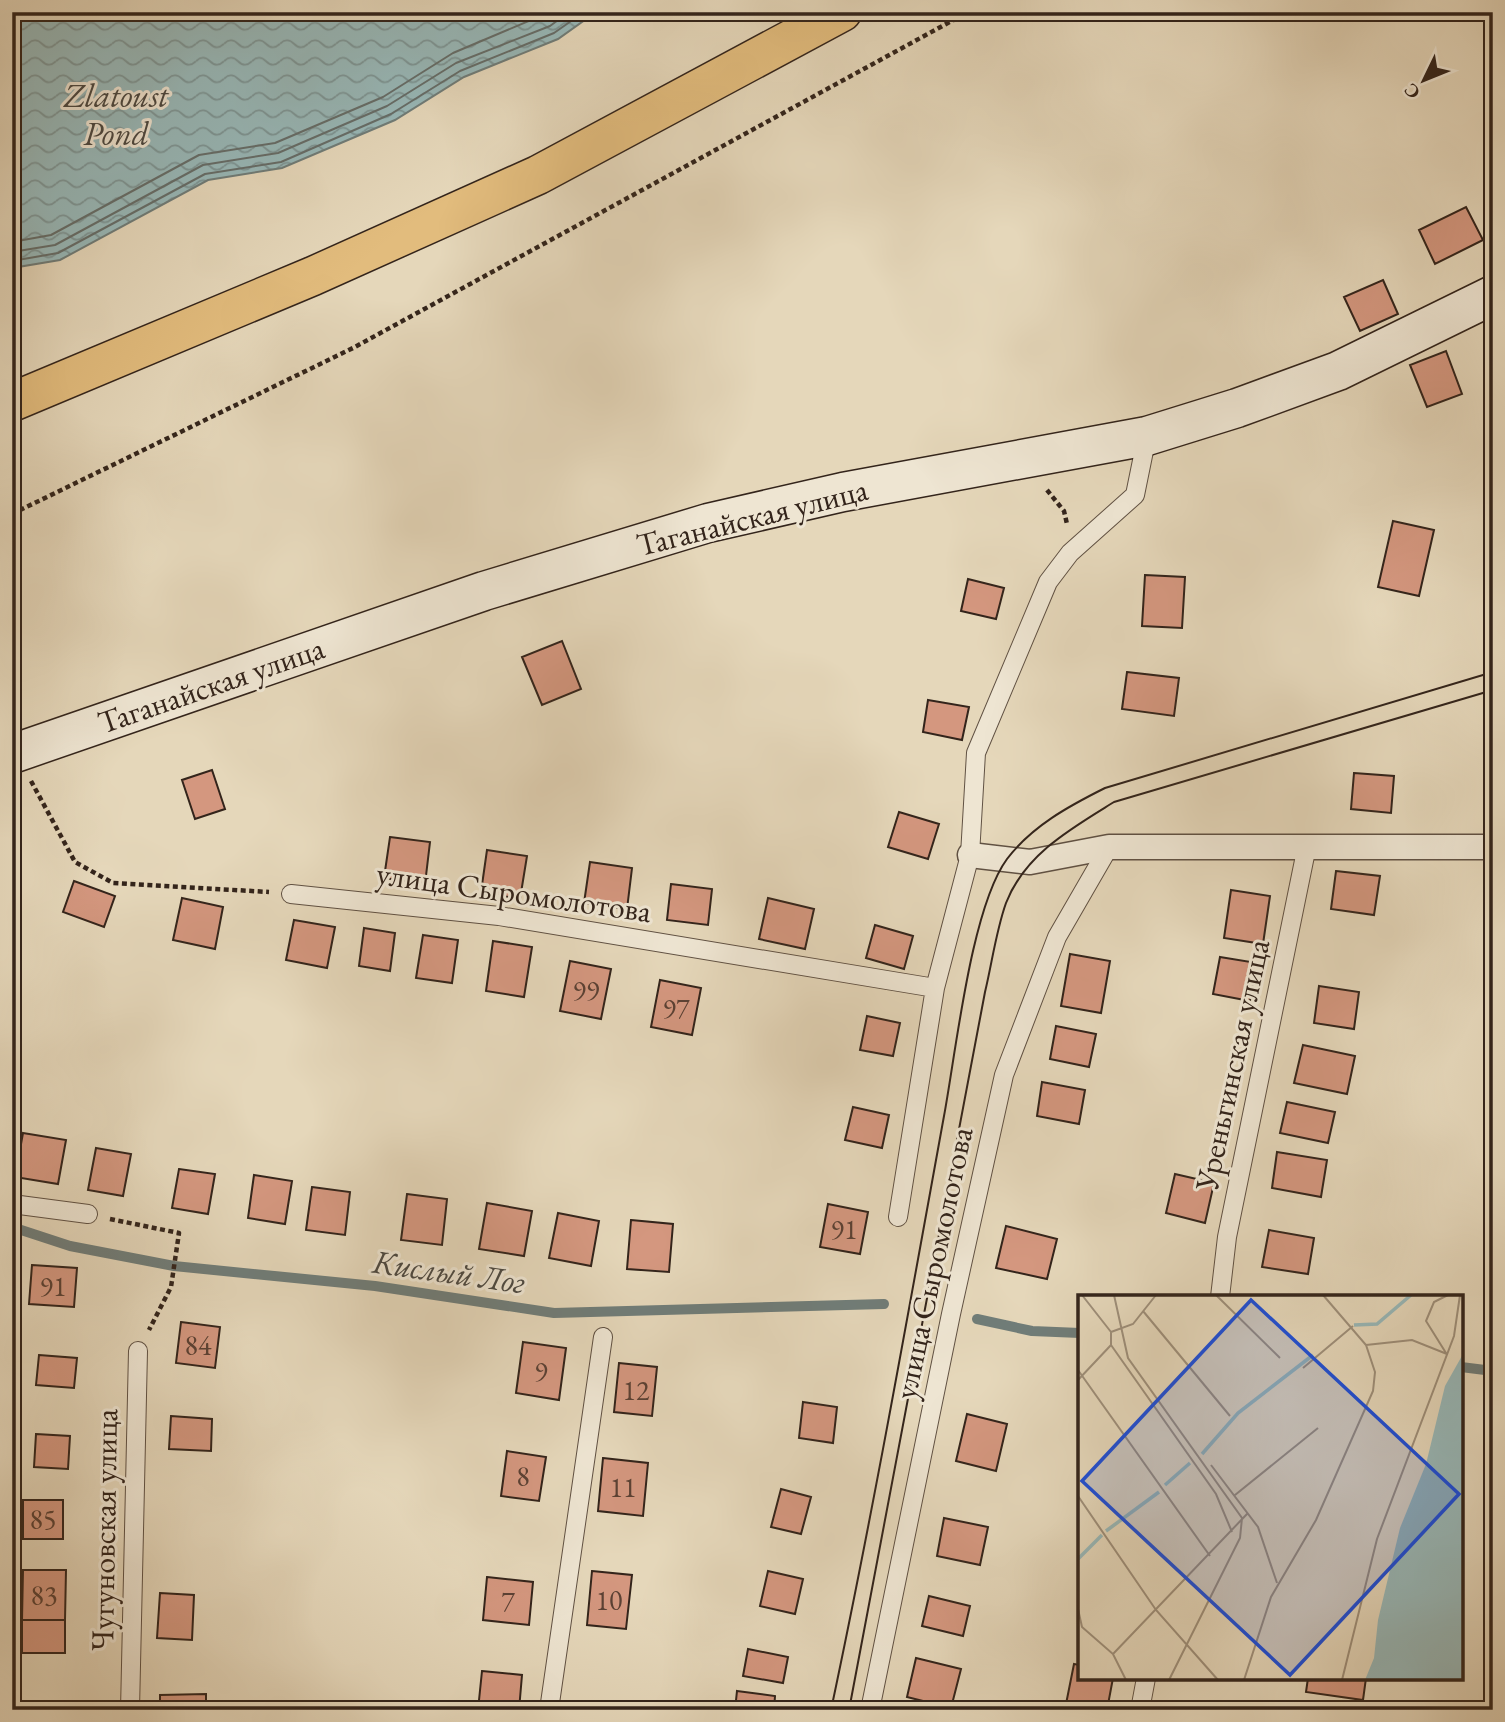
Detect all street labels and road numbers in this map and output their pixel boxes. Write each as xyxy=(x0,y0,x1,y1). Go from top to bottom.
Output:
street label: Таганайская улица xyxy=(632,468,872,566)
street label: Таганайская улица xyxy=(92,627,330,743)
street label: улица Сыромолотова xyxy=(374,852,654,932)
street label: Уреньгинская улица xyxy=(1185,935,1279,1196)
street label: улица Сыромолотова xyxy=(884,1123,982,1403)
street label: Чугуновская улица xyxy=(81,1408,127,1652)

